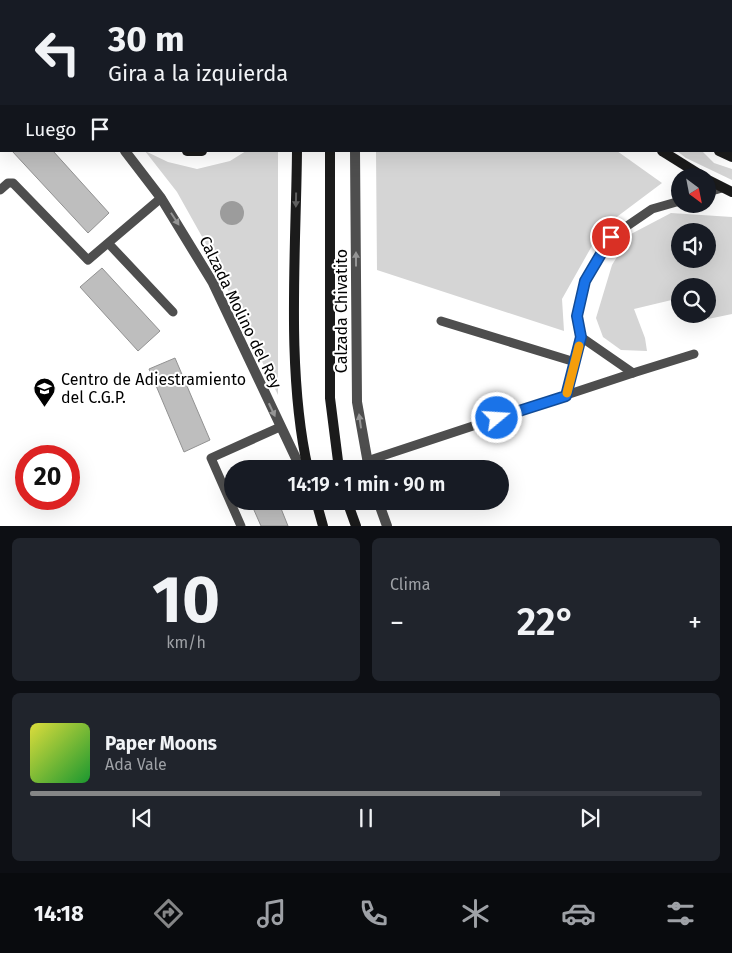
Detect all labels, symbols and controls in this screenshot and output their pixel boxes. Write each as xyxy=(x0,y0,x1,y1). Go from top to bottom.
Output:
text: 30 m xyxy=(108,18,185,60)
icon: left xyxy=(25,20,90,85)
text: Gira a la izquierda xyxy=(108,60,288,87)
icon: arrive xyxy=(86,115,114,143)
text: Luego xyxy=(25,118,76,141)
north arrow xyxy=(671,168,716,212)
map controls xyxy=(671,168,716,323)
one-way arrow xyxy=(292,192,300,208)
one-way arrow xyxy=(170,212,180,226)
pin xyxy=(590,216,632,258)
icon: arrive xyxy=(597,223,625,251)
button: sound xyxy=(671,223,716,268)
street label: Calzada Molino del Rey xyxy=(195,233,286,392)
street label: Calzada Chivatito xyxy=(332,249,351,373)
one-way arrow xyxy=(352,250,360,266)
button: search xyxy=(671,278,716,323)
place label: Centro de Adiestramiento del C.G.P. xyxy=(61,370,246,407)
school or university icon: Centro de Adiestramiento del C.G.P. xyxy=(33,376,57,407)
position arrow xyxy=(470,391,522,443)
one-way arrow xyxy=(269,403,277,417)
one-way arrow xyxy=(356,413,364,429)
speed limit sign: 20 xyxy=(15,445,80,510)
text: 14:19 · 1 min · 90 m xyxy=(288,473,445,496)
text: 10 xyxy=(152,561,220,639)
text: Clima xyxy=(390,575,430,594)
text: 22° xyxy=(517,599,575,645)
text: − xyxy=(390,606,404,639)
text: + xyxy=(688,606,702,639)
text: km/h xyxy=(166,633,206,652)
text: Paper Moons xyxy=(105,732,217,755)
text: Ada Vale xyxy=(105,755,167,774)
icon: previous xyxy=(128,804,156,832)
icon: pause xyxy=(352,804,380,832)
icon: next xyxy=(576,804,604,832)
icon: directions xyxy=(151,896,186,931)
icon: music xyxy=(254,896,289,931)
icon: phone xyxy=(356,896,391,931)
icon: climate xyxy=(458,896,493,931)
icon: car xyxy=(561,896,596,931)
icon: filters xyxy=(663,896,698,931)
text: 14:18 xyxy=(34,900,84,927)

